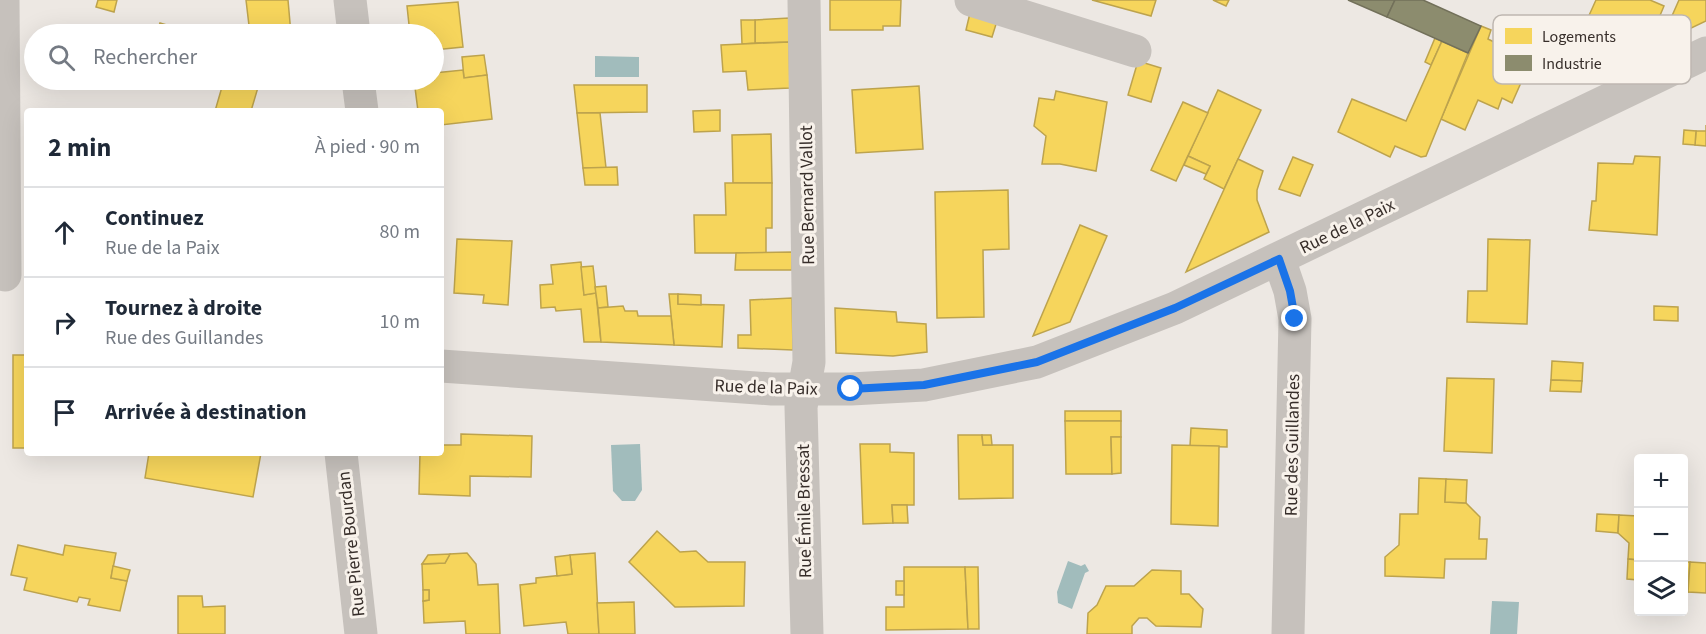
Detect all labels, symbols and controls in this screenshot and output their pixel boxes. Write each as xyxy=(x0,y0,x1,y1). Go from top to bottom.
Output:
legend xyxy=(1493,15,1691,84)
search box xyxy=(24,24,444,90)
text: Logements xyxy=(1542,26,1616,48)
icon: search xyxy=(45,41,78,74)
text: Rechercher xyxy=(93,41,197,73)
text: Industrie xyxy=(1542,53,1602,75)
street label: Rue Bernard Vallot xyxy=(794,125,821,265)
text: 2 min xyxy=(48,129,111,166)
text: À pied · 90 m xyxy=(315,133,420,161)
street label: Rue de la Paix xyxy=(1295,193,1399,260)
text: Continuez xyxy=(105,202,204,234)
icon: ahead xyxy=(48,216,81,249)
text: 80 m xyxy=(380,218,420,246)
text: Rue de la Paix xyxy=(105,234,220,262)
text: Tournez à droite xyxy=(105,292,262,324)
route end xyxy=(1281,305,1307,331)
icon: right xyxy=(48,306,81,339)
text: 10 m xyxy=(380,308,420,336)
text: Rue des Guillandes xyxy=(105,324,263,352)
street label: Rue de la Paix xyxy=(714,373,818,402)
street label: Rue des Guillandes xyxy=(1279,374,1306,516)
route start xyxy=(837,375,863,401)
icon: arrive xyxy=(48,396,81,429)
text: Arrivée à destination xyxy=(105,396,307,428)
street label: Rue Émile Bressat xyxy=(791,444,818,578)
map controls xyxy=(1634,454,1688,616)
button: + xyxy=(1634,454,1688,508)
street label: Rue Pierre Bourdan xyxy=(331,470,372,618)
button: − xyxy=(1634,508,1688,562)
button: layers xyxy=(1634,562,1688,616)

